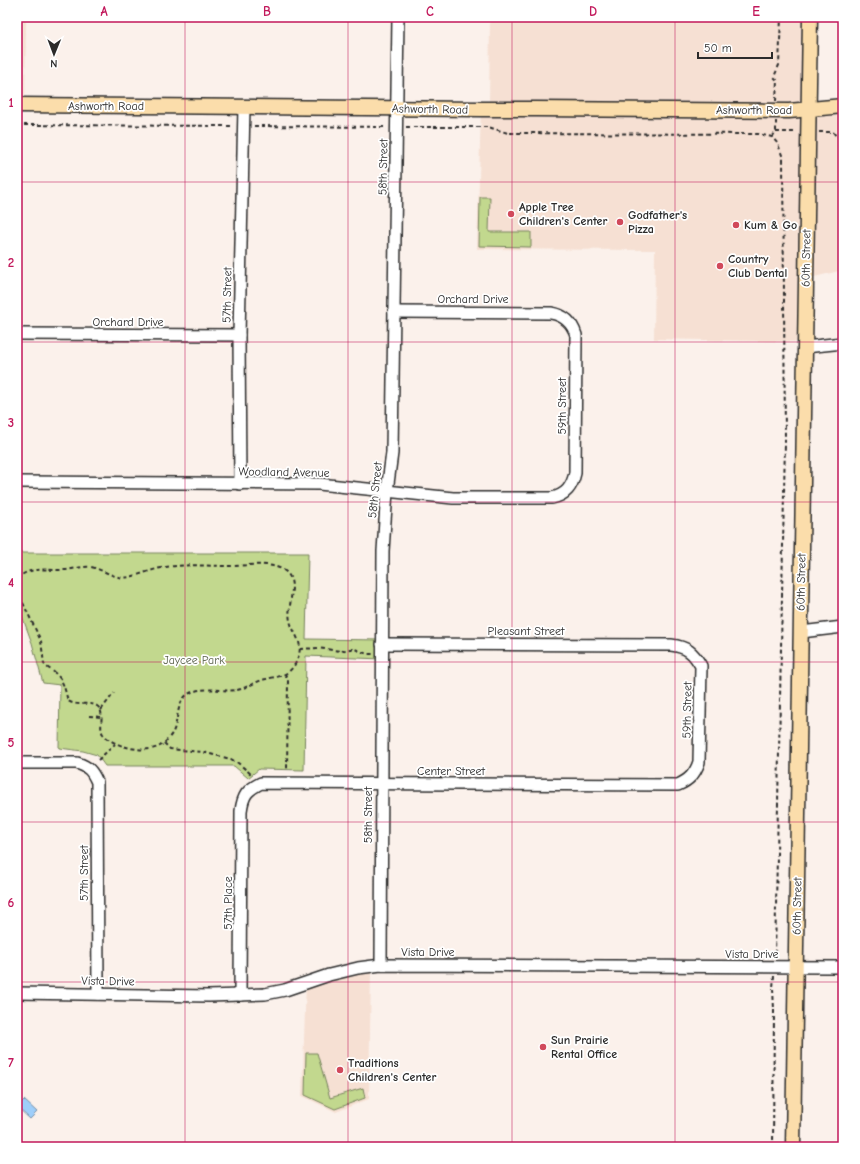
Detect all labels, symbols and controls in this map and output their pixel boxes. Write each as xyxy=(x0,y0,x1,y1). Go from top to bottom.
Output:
text: A xyxy=(100,4,108,19)
text: B xyxy=(263,4,271,19)
text: C xyxy=(426,4,434,19)
text: D xyxy=(589,4,597,19)
text: E xyxy=(752,4,760,19)
north arrow xyxy=(34,34,74,74)
scale bar xyxy=(698,34,772,60)
text: 50 m xyxy=(704,41,732,55)
text: N xyxy=(50,57,58,70)
text: 1 xyxy=(8,95,14,110)
street label: Ashworth Road xyxy=(68,99,144,113)
street label: Ashworth Road xyxy=(392,101,468,117)
street label: Ashworth Road xyxy=(716,103,792,117)
street label: 58th Street xyxy=(376,138,391,195)
place label: Apple Tree Children's Center xyxy=(519,200,607,228)
place label: Godfather's Pizza xyxy=(628,208,687,236)
marker: Apple Tree Children's Center xyxy=(506,209,516,219)
marker: Godfather's Pizza xyxy=(615,217,625,227)
place label: Kum & Go xyxy=(744,218,797,232)
marker: Kum & Go xyxy=(731,220,741,230)
street label: 60th Street xyxy=(798,228,814,287)
place label: Country Club Dental xyxy=(728,252,787,280)
text: 2 xyxy=(8,255,14,270)
marker: Country Club Dental xyxy=(715,261,725,271)
street label: 57th Street xyxy=(220,266,234,323)
street label: Orchard Drive xyxy=(437,292,509,306)
street label: Orchard Drive xyxy=(92,315,164,329)
street label: 59th Street xyxy=(555,377,569,434)
text: 3 xyxy=(8,415,14,430)
street label: 58th Street xyxy=(365,461,385,519)
street label: Woodland Avenue xyxy=(238,464,330,480)
street label: 60th Street xyxy=(793,552,809,611)
text: 4 xyxy=(8,575,14,590)
street label: Pleasant Street xyxy=(488,624,565,638)
park label: Jaycee Park xyxy=(163,653,225,667)
street label: 59th Street xyxy=(680,681,695,739)
text: 5 xyxy=(8,735,15,750)
street label: Center Street xyxy=(417,764,486,778)
street label: 58th Street xyxy=(361,786,375,843)
street label: 57th Street xyxy=(77,844,91,901)
street label: 57th Place xyxy=(221,876,235,930)
street label: 60th Street xyxy=(789,876,805,935)
text: 6 xyxy=(8,895,15,910)
street label: Vista Drive xyxy=(401,945,455,959)
street label: Vista Drive xyxy=(725,947,779,961)
street label: Vista Drive xyxy=(81,974,135,988)
place label: Sun Prairie Rental Office xyxy=(551,1033,617,1061)
marker: Sun Prairie Rental Office xyxy=(538,1042,548,1052)
text: 7 xyxy=(8,1055,14,1070)
place label: Traditions Children's Center xyxy=(348,1056,436,1084)
marker: Traditions Children's Center xyxy=(335,1065,345,1075)

